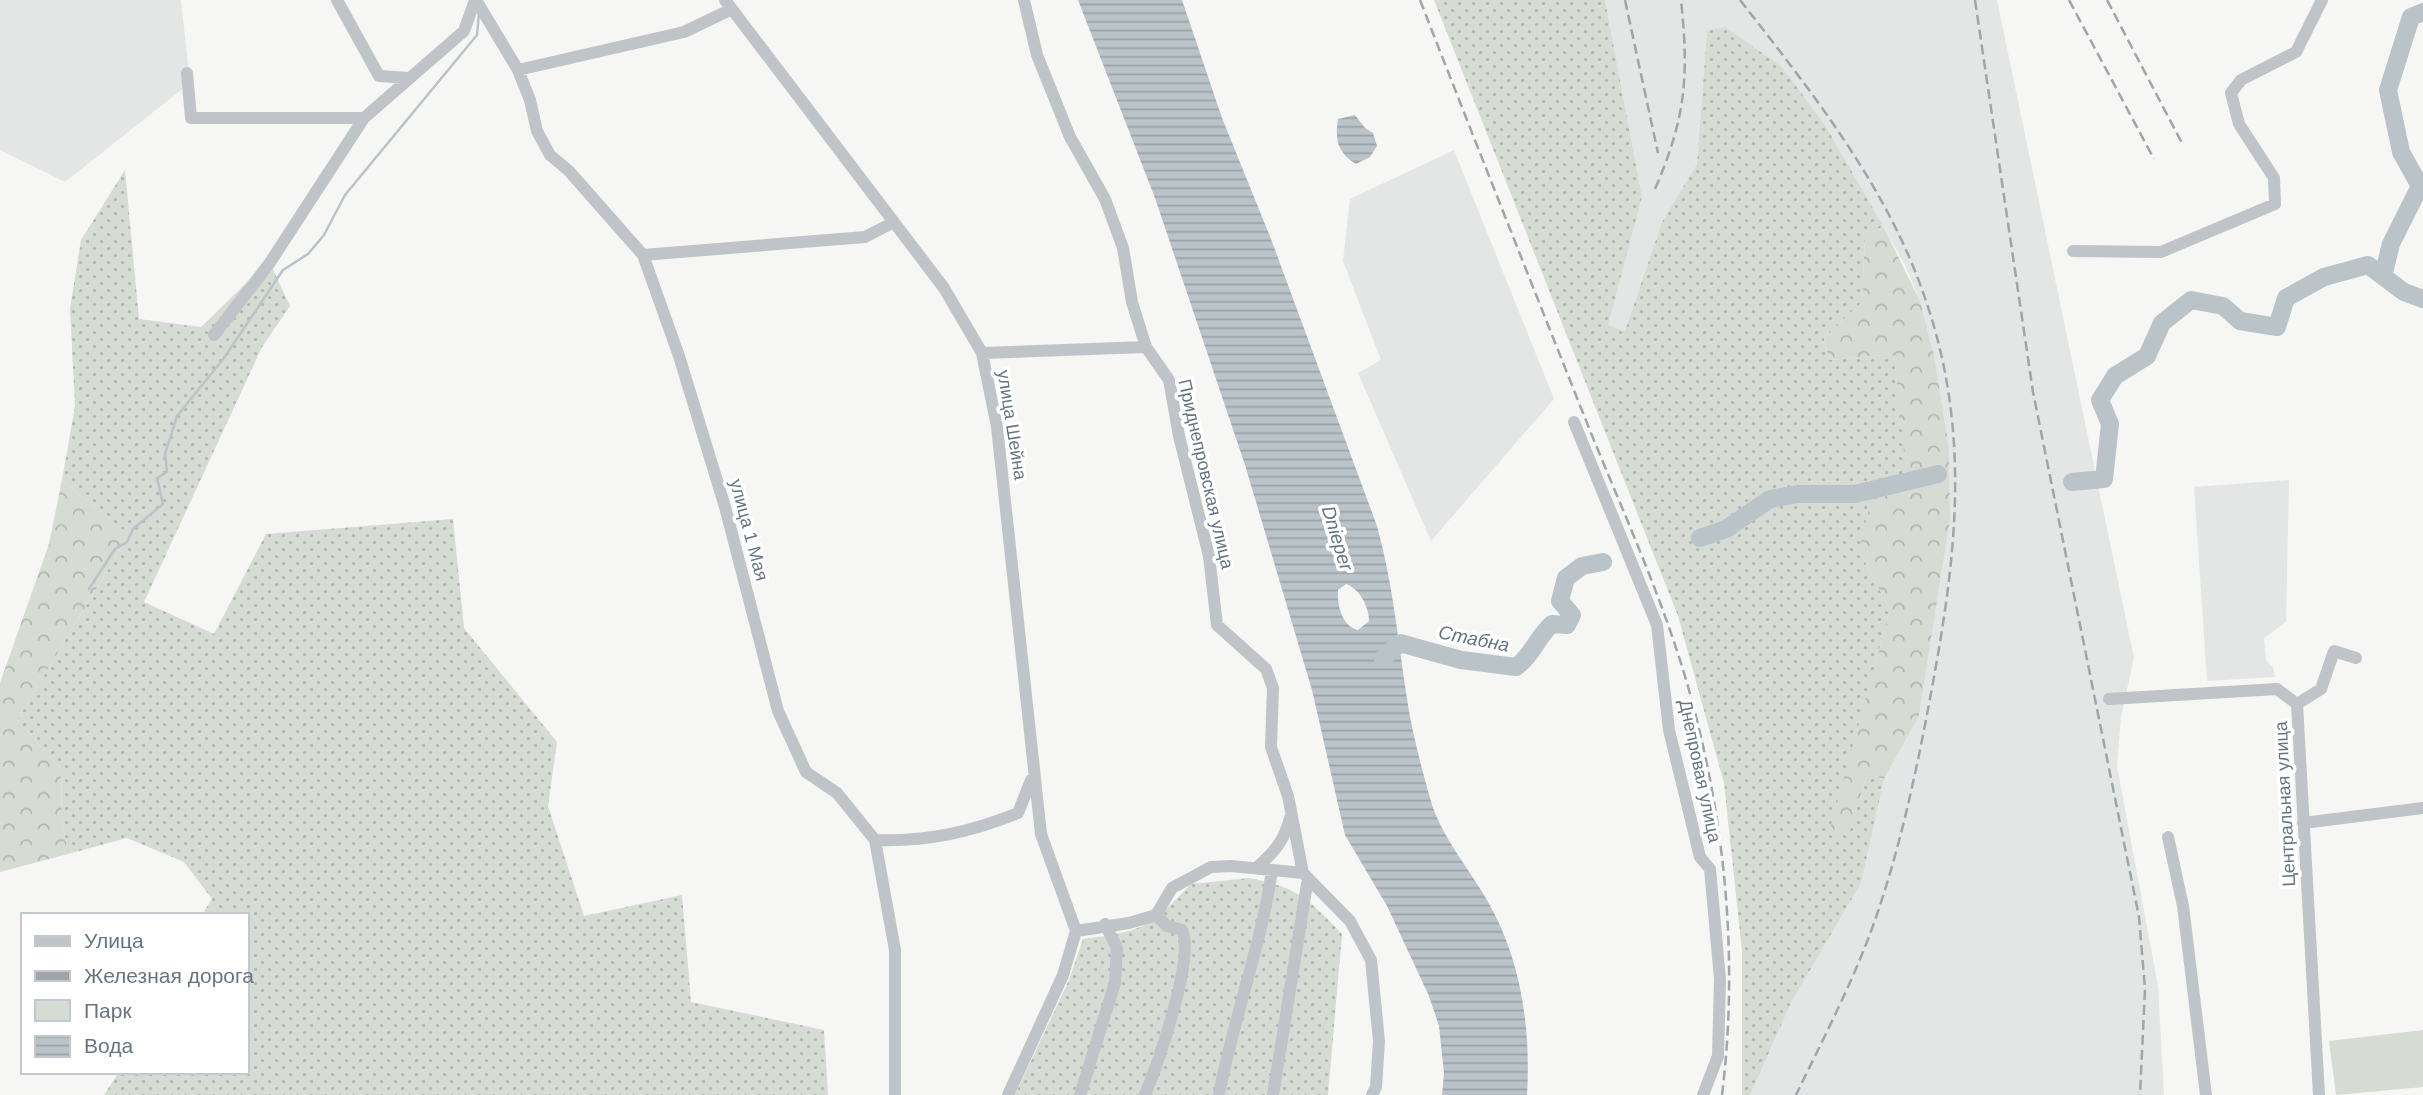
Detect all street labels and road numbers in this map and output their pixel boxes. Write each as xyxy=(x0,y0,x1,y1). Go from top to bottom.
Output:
street label: улица Шейна xyxy=(993,369,1031,482)
street label: Приднепровская улица xyxy=(1174,377,1238,572)
street label: улица 1 Мая xyxy=(726,477,772,583)
street label: Днепровая улица xyxy=(1675,698,1725,845)
street label: Центральная улица xyxy=(2271,720,2299,887)

